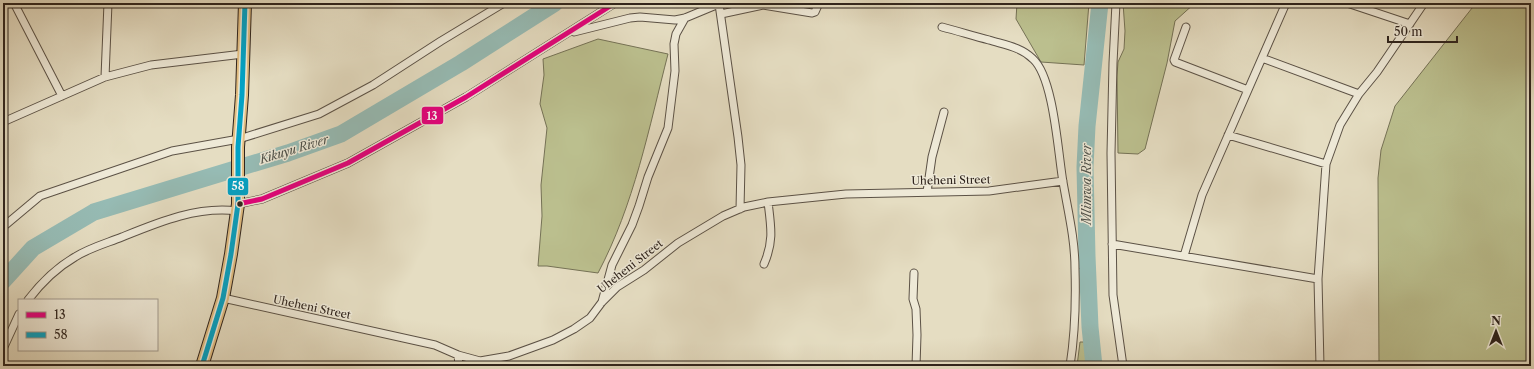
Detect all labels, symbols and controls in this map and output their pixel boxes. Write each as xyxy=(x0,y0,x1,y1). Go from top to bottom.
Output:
scale bar xyxy=(1388,18,1457,44)
text: 50 m xyxy=(1394,24,1423,39)
line badge: 13 xyxy=(421,106,444,125)
text: 13 xyxy=(426,109,438,123)
water label: Kikuyu River xyxy=(257,131,332,167)
water label: Mlimwa River xyxy=(1079,142,1094,226)
street label: Uheheni Street xyxy=(911,172,991,188)
line badge: 58 xyxy=(227,177,249,196)
text: 58 xyxy=(232,179,245,193)
unlabelled marker xyxy=(235,199,245,209)
street label: Uheheni Street xyxy=(595,236,665,296)
street label: Uheheni Street xyxy=(272,292,352,322)
legend xyxy=(18,299,158,351)
text: 13 xyxy=(54,307,66,322)
north arrow xyxy=(1476,311,1516,351)
text: N xyxy=(1491,314,1501,328)
text: 58 xyxy=(54,327,68,342)

